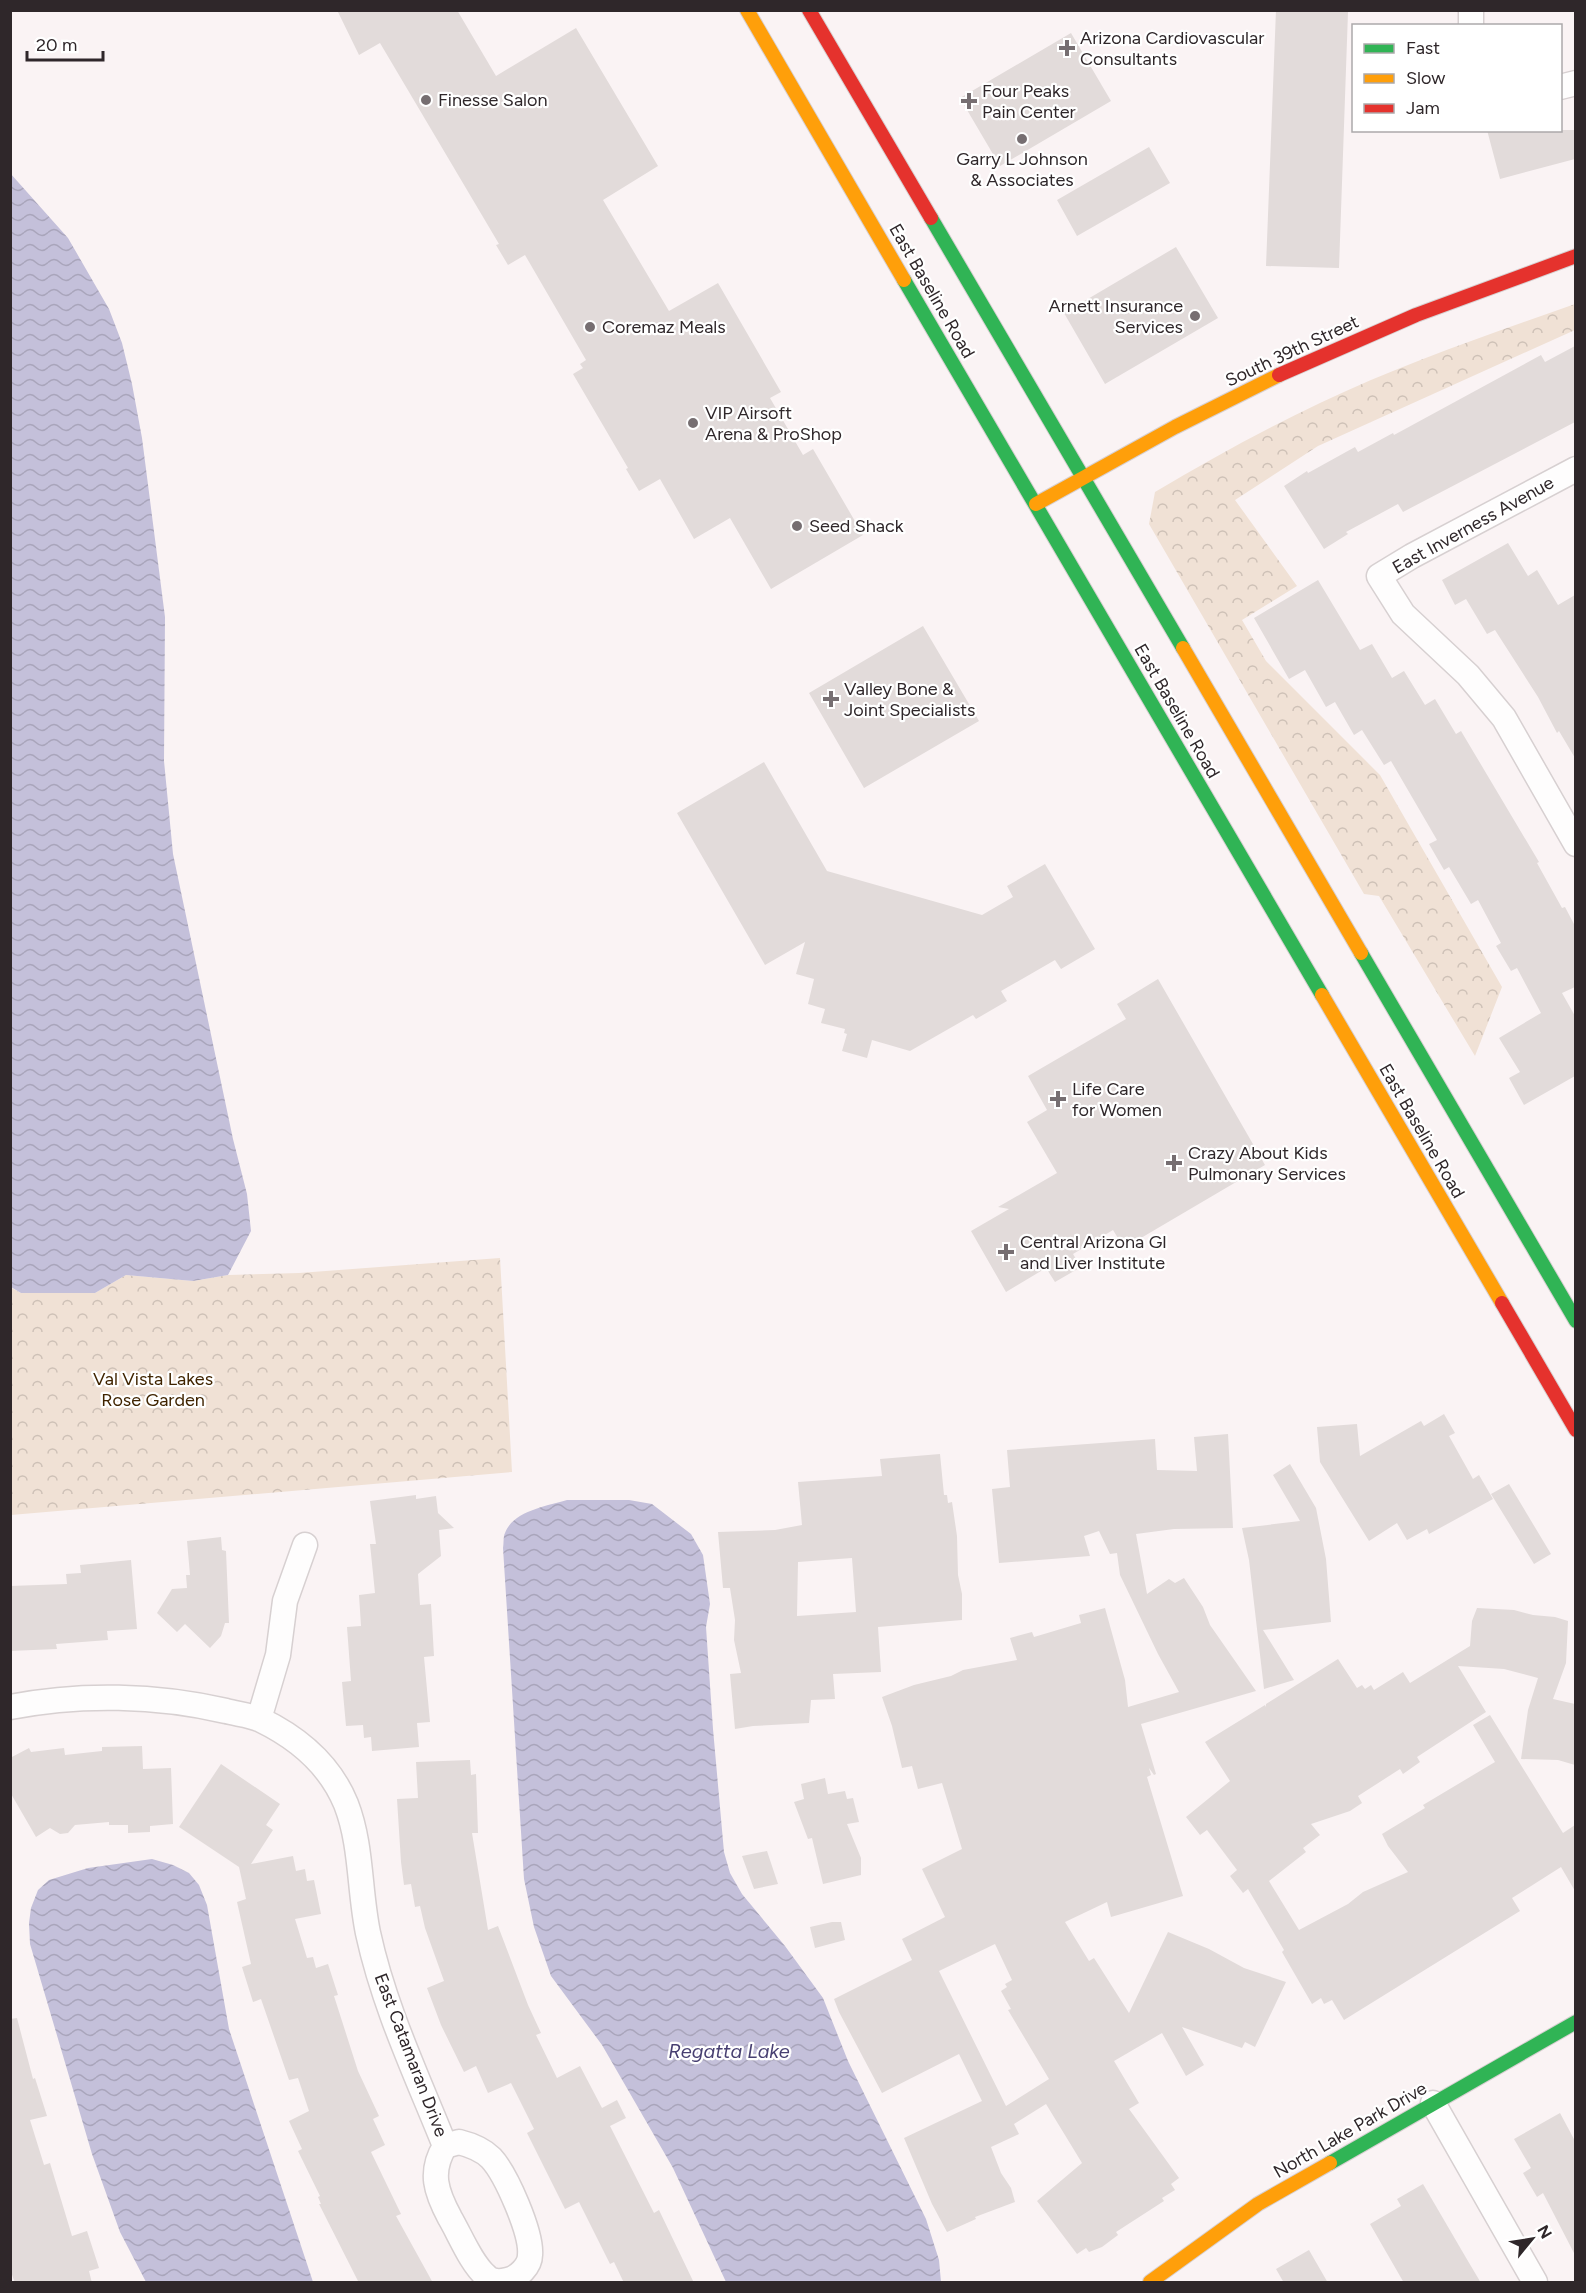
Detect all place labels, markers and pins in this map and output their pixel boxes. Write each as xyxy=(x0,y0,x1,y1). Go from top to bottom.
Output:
place label: Arizona Cardiovascular Consultants xyxy=(1080,27,1264,70)
marker: Arizona Cardiovascular Consultants xyxy=(1058,39,1076,57)
place label: Four Peaks Pain Center xyxy=(982,80,1076,123)
place label: Finesse Salon xyxy=(438,89,548,111)
marker: Four Peaks Pain Center xyxy=(960,92,978,110)
marker: Finesse Salon xyxy=(419,93,433,107)
marker: Garry L Johnson & Associates xyxy=(1015,132,1029,146)
place label: Garry L Johnson & Associates xyxy=(956,148,1088,191)
place label: Arnett Insurance Services xyxy=(1049,295,1183,338)
marker: Arnett Insurance Services xyxy=(1188,309,1202,323)
place label: Coremaz Meals xyxy=(602,316,726,338)
marker: Coremaz Meals xyxy=(583,320,597,334)
place label: VIP Airsoft Arena & ProShop xyxy=(705,402,842,445)
marker: VIP Airsoft Arena & ProShop xyxy=(686,416,700,430)
place label: Seed Shack xyxy=(809,515,904,537)
marker: Seed Shack xyxy=(790,519,804,533)
place label: Valley Bone & Joint Specialists xyxy=(844,678,976,721)
marker: Valley Bone & Joint Specialists xyxy=(822,690,840,708)
place label: Life Care for Women xyxy=(1072,1078,1162,1121)
marker: Life Care for Women xyxy=(1049,1090,1067,1108)
place label: Crazy About Kids Pulmonary Services xyxy=(1188,1142,1346,1185)
marker: Crazy About Kids Pulmonary Services xyxy=(1165,1154,1183,1172)
place label: Central Arizona GI and Liver Institute xyxy=(1020,1231,1167,1274)
marker: Central Arizona GI and Liver Institute xyxy=(997,1243,1015,1261)

